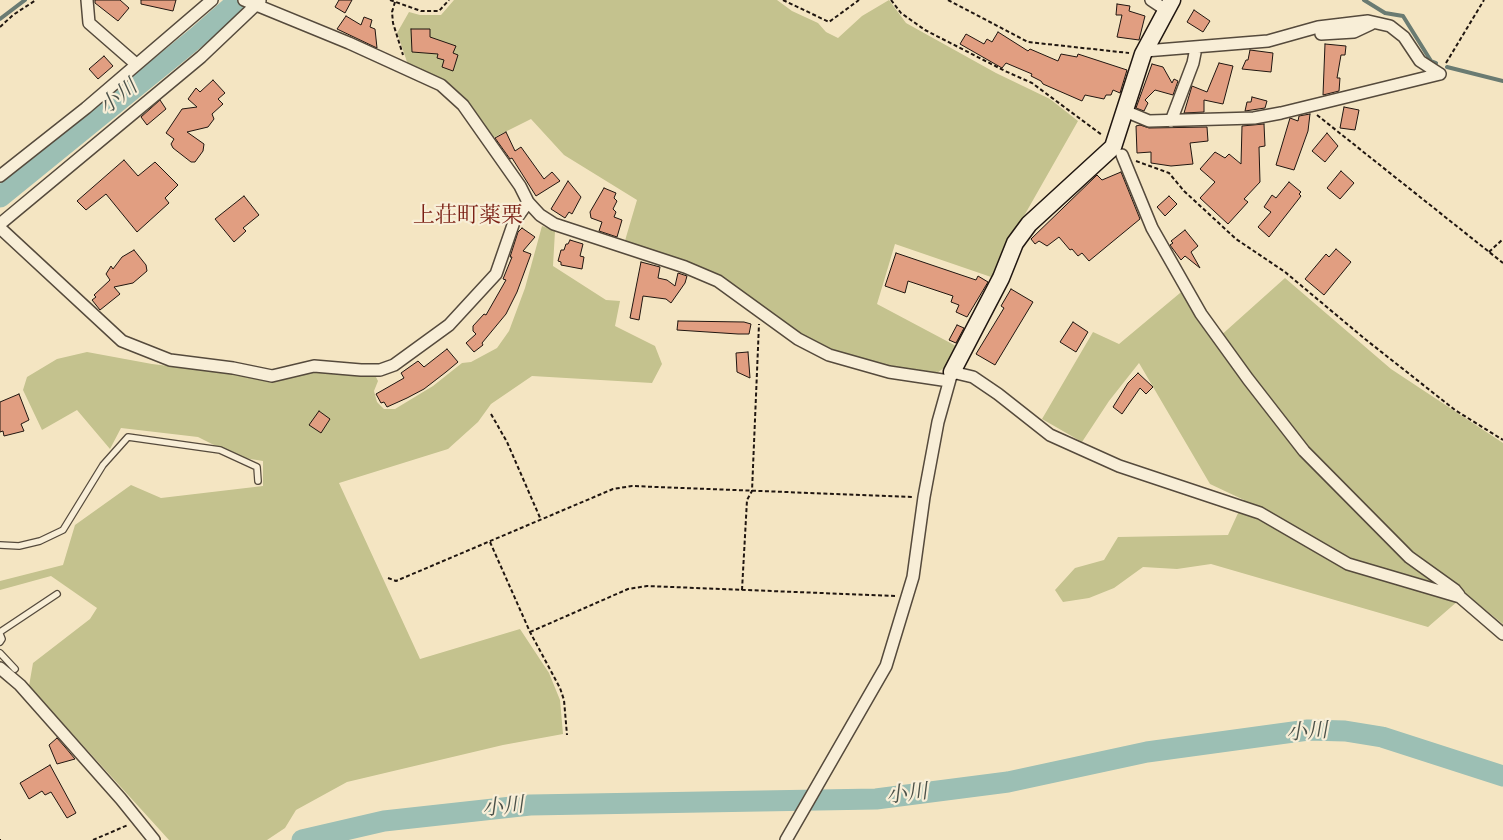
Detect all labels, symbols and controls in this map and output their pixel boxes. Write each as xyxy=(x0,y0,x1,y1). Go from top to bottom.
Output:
water label: 小川 xyxy=(95,75,143,121)
district label: 上荘町薬栗 xyxy=(413,204,523,230)
water label: 小川 xyxy=(1285,719,1329,747)
water label: 小川 xyxy=(885,780,929,810)
water label: 小川 xyxy=(481,793,525,823)

